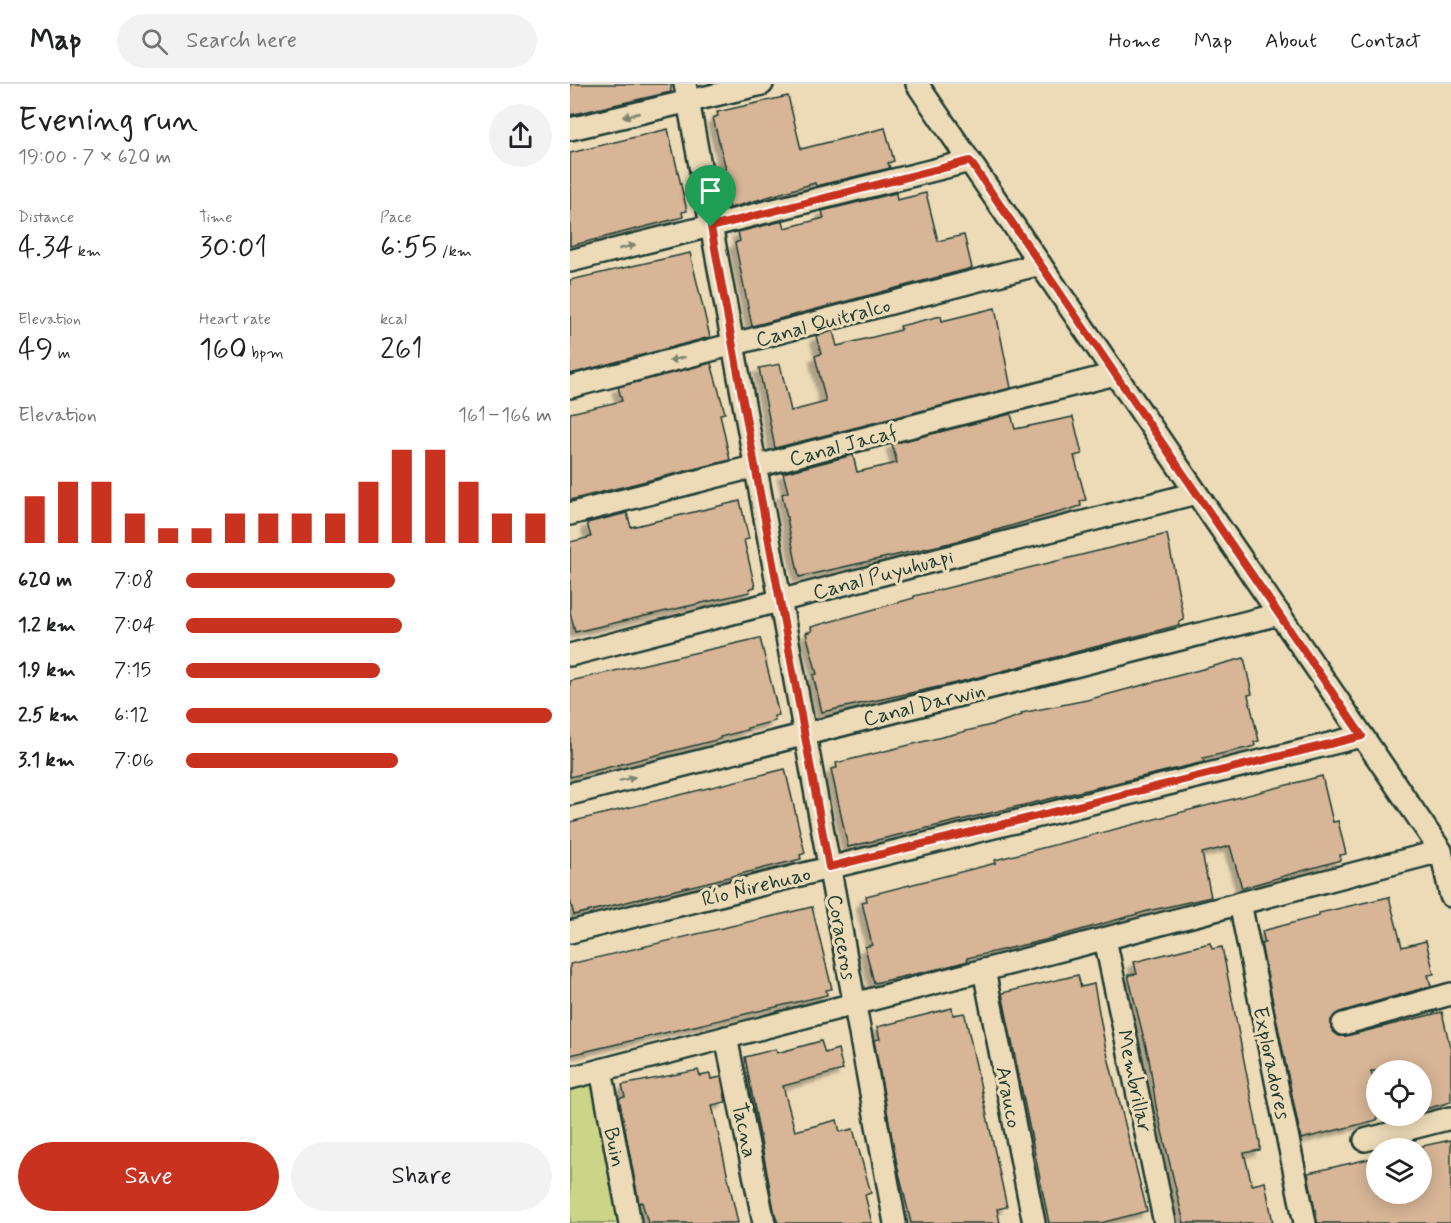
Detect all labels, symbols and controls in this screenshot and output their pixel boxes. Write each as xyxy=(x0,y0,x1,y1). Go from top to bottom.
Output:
search box xyxy=(117,14,537,68)
text: Map xyxy=(30,23,81,60)
icon: search xyxy=(138,25,171,58)
text: Search here xyxy=(186,27,297,55)
text: Home xyxy=(1109,27,1161,55)
text: Map xyxy=(1194,27,1232,55)
text: About xyxy=(1265,27,1317,55)
text: Contact xyxy=(1350,27,1421,55)
text: Evening run xyxy=(18,99,198,143)
button: share xyxy=(489,104,552,167)
one-way arrow xyxy=(622,111,640,121)
text: 19:00 · 7 × 620 m xyxy=(18,144,172,171)
pin xyxy=(685,165,736,227)
icon: arrive xyxy=(694,174,727,207)
text: Distance xyxy=(18,207,74,228)
text: Time xyxy=(199,207,233,228)
text: Pace xyxy=(380,207,412,228)
text: 4.34 xyxy=(18,228,73,267)
text: 30:01 xyxy=(199,228,267,267)
text: 6:55 xyxy=(380,228,437,267)
text: km xyxy=(73,241,101,262)
text: /km xyxy=(437,241,472,262)
one-way arrow xyxy=(618,242,636,252)
street label: Canal Quitralco xyxy=(753,292,894,354)
text: Elevation xyxy=(18,309,81,330)
text: Heart rate xyxy=(199,309,271,330)
text: kcal xyxy=(380,309,407,330)
text: 49 xyxy=(18,330,53,369)
text: 160 xyxy=(199,330,247,369)
text: 261 xyxy=(380,330,423,369)
text: m xyxy=(53,343,70,364)
text: bpm xyxy=(247,343,284,364)
one-way arrow xyxy=(667,355,686,365)
text: Elevation xyxy=(18,402,97,429)
text: 161–166 m xyxy=(458,402,552,429)
street label: Canal Jacaf xyxy=(786,418,900,474)
street label: Canal Puyuhuapi xyxy=(810,543,957,607)
text: 620 m xyxy=(18,567,72,594)
text: 7:08 xyxy=(114,567,154,594)
text: 1.2 km xyxy=(18,612,75,639)
text: 7:04 xyxy=(114,612,155,639)
text: 1.9 km xyxy=(18,657,76,684)
text: 7:15 xyxy=(114,657,151,684)
street label: Canal Darwin xyxy=(860,676,988,734)
text: 2.5 km xyxy=(18,702,79,729)
text: 6:12 xyxy=(114,702,149,729)
text: 3.1 km xyxy=(18,747,75,774)
text: 7:06 xyxy=(114,747,154,774)
one-way arrow xyxy=(618,774,636,784)
street label: Río Ñirehuao xyxy=(699,860,814,914)
street label: Coraceros xyxy=(820,892,862,982)
street label: Exploradores xyxy=(1245,1004,1297,1122)
street label: Membrillar xyxy=(1110,1027,1159,1135)
map controls xyxy=(1366,1060,1432,1204)
button: locate xyxy=(1366,1060,1432,1126)
street label: Arauco xyxy=(988,1064,1028,1131)
street label: Tacna xyxy=(725,1100,764,1160)
street label: Buin xyxy=(596,1125,632,1170)
button: layers xyxy=(1366,1138,1432,1204)
button: Save xyxy=(18,1142,279,1211)
button: Share xyxy=(291,1142,552,1211)

